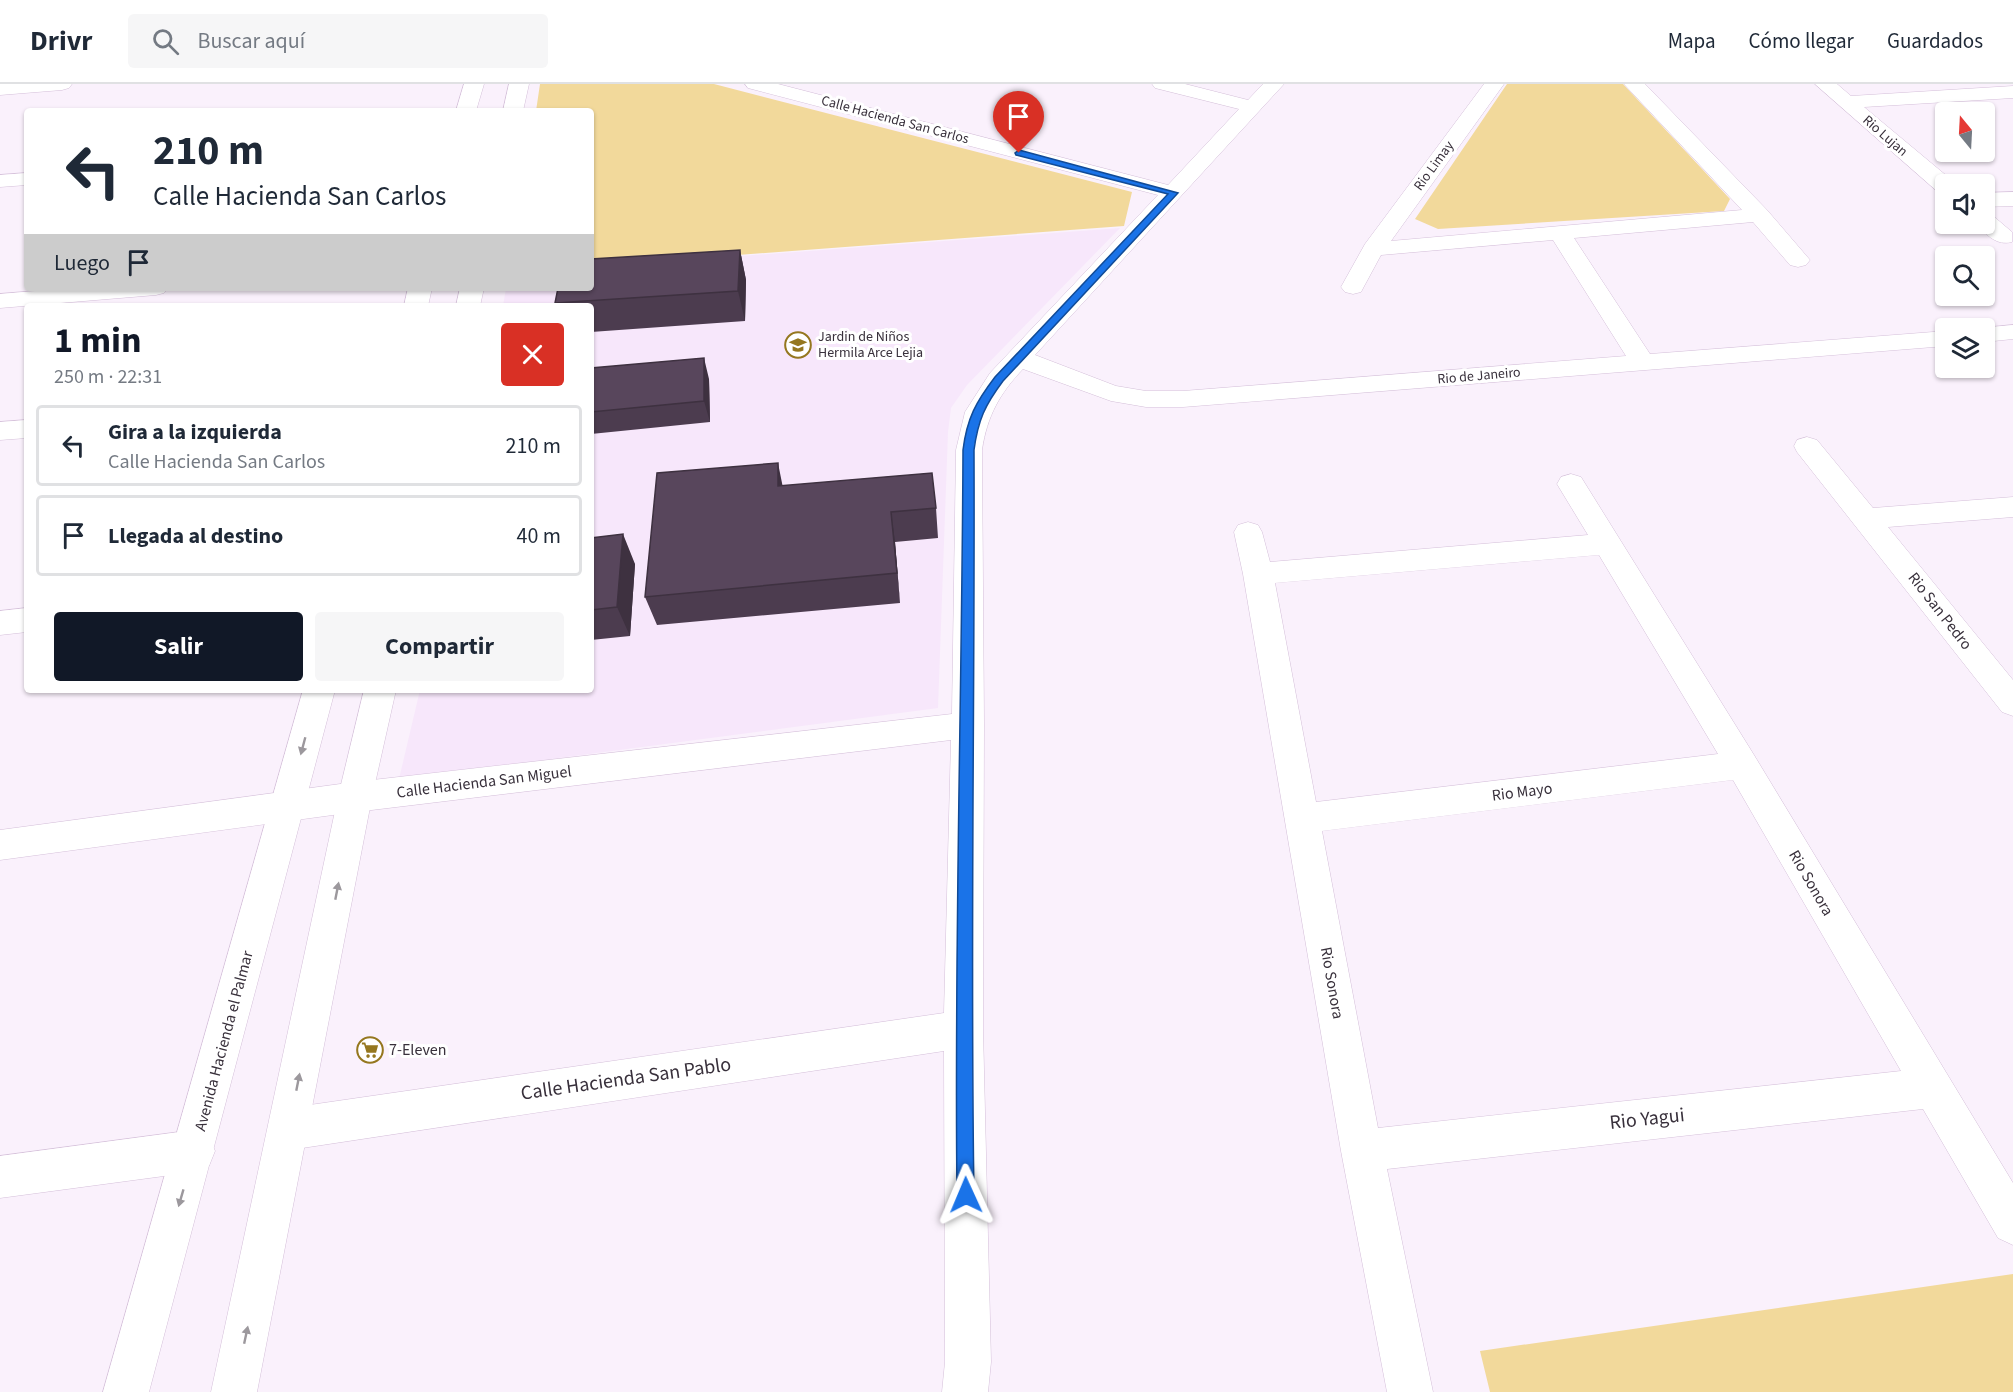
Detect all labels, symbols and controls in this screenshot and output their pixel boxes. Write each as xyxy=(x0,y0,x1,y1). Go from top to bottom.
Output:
search box xyxy=(128,14,548,68)
text: Drivr xyxy=(30,21,92,61)
icon: search xyxy=(149,25,182,58)
text: Buscar aquí xyxy=(197,25,305,57)
text: Mapa xyxy=(1668,26,1716,56)
text: Cómo llegar xyxy=(1749,26,1854,56)
text: Guardados xyxy=(1887,26,1983,56)
street label: Calle Hacienda San Carlos xyxy=(819,91,971,149)
pin xyxy=(993,91,1044,153)
icon: arrive xyxy=(1002,100,1035,133)
north arrow xyxy=(1935,102,1995,162)
map controls xyxy=(1935,102,1995,378)
street label: Rio Lujan xyxy=(1858,111,1912,161)
text: 210 m xyxy=(153,121,264,181)
icon: left xyxy=(54,132,132,210)
street label: Rio Limay xyxy=(1409,137,1459,195)
button: sound xyxy=(1935,174,1995,234)
text: Calle Hacienda San Carlos xyxy=(153,177,446,216)
icon: arrive xyxy=(122,246,155,279)
button: search xyxy=(1935,246,1995,306)
text: Luego xyxy=(54,247,110,279)
text: 1 min xyxy=(54,315,142,366)
button: layers xyxy=(1935,318,1995,378)
button: close xyxy=(501,323,564,386)
place label: Jardin de Niños Hermila Arce Lejia xyxy=(818,327,923,363)
school or university icon: Jardin de Niños Hermila Arce Lejia xyxy=(783,330,813,360)
street label: Rio de Janeiro xyxy=(1437,362,1521,390)
text: 250 m · 22:31 xyxy=(54,363,162,391)
text: Gira a la izquierda xyxy=(108,416,282,448)
icon: left xyxy=(57,429,90,462)
text: 210 m xyxy=(506,430,561,462)
text: Calle Hacienda San Carlos xyxy=(108,448,325,476)
icon: arrive xyxy=(57,519,90,552)
text: Llegada al destino xyxy=(108,520,283,552)
text: 40 m xyxy=(516,520,561,552)
street label: Rio San Pedro xyxy=(1903,568,1977,654)
button: Salir xyxy=(54,612,303,681)
button: Compartir xyxy=(315,612,564,681)
one-way arrow xyxy=(298,737,308,756)
street label: Calle Hacienda San Miguel xyxy=(395,760,573,804)
street label: Rio Mayo xyxy=(1491,777,1553,807)
street label: Rio Sonora xyxy=(1783,846,1839,920)
one-way arrow xyxy=(332,882,342,900)
street label: Rio Sonora xyxy=(1315,945,1349,1021)
street label: Avenida Hacienda el Palmar xyxy=(189,948,259,1134)
supermarket icon: 7-Eleven xyxy=(355,1035,385,1065)
place label: 7-Eleven xyxy=(389,1039,447,1061)
street label: Calle Hacienda San Pablo xyxy=(519,1050,733,1108)
one-way arrow xyxy=(294,1072,303,1091)
street label: Rio Yagui xyxy=(1608,1101,1686,1137)
position arrow xyxy=(934,1163,998,1227)
one-way arrow xyxy=(176,1189,185,1207)
one-way arrow xyxy=(242,1325,251,1344)

